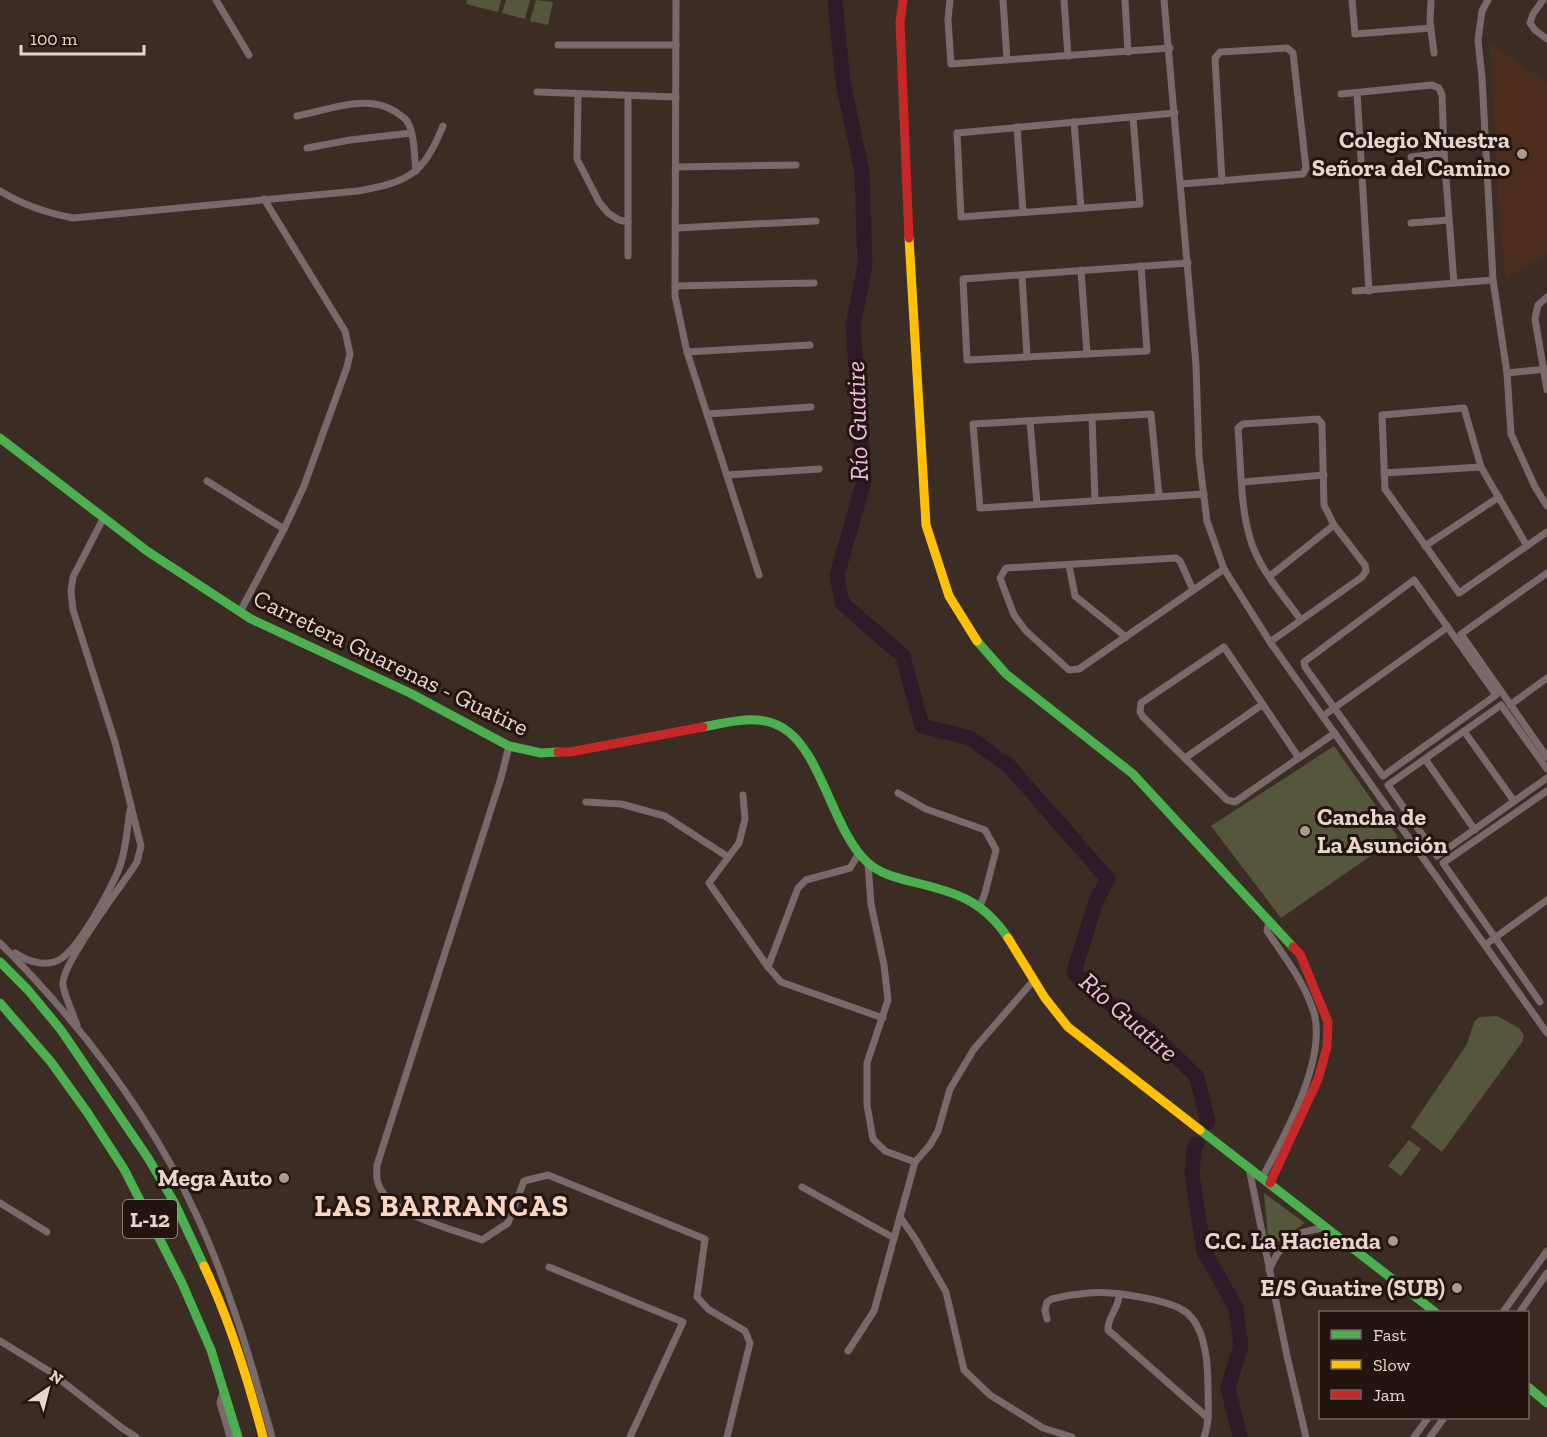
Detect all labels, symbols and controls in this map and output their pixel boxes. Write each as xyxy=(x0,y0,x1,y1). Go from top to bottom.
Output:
scale bar xyxy=(21,18,144,56)
text: 100 m xyxy=(30,28,78,50)
place label: Colegio Nuestra Señora del Camino xyxy=(1312,125,1510,182)
marker: Colegio Nuestra Señora del Camino xyxy=(1515,147,1529,161)
water label: Río Guatire xyxy=(839,360,875,482)
street label: Carretera Guarenas - Guatire xyxy=(249,583,534,742)
place label: Cancha de La Asunción xyxy=(1317,802,1447,859)
marker: Cancha de La Asunción xyxy=(1298,824,1312,838)
water label: Río Guatire xyxy=(1073,965,1185,1069)
place label: Mega Auto xyxy=(157,1163,272,1192)
marker: Mega Auto xyxy=(277,1171,291,1185)
district label: LAS BARRANCAS xyxy=(314,1188,570,1224)
road number: L-12 xyxy=(123,1200,177,1238)
place label: C.C. La Hacienda xyxy=(1205,1226,1381,1255)
marker: C.C. La Hacienda xyxy=(1386,1234,1400,1248)
place label: E/S Guatire (SUB) xyxy=(1260,1273,1445,1302)
marker: E/S Guatire (SUB) xyxy=(1450,1281,1464,1295)
legend xyxy=(1319,1311,1529,1419)
text: Fast xyxy=(1373,1324,1406,1346)
text: Slow xyxy=(1373,1354,1410,1376)
north arrow xyxy=(18,1359,78,1419)
text: N xyxy=(46,1366,67,1388)
text: Jam xyxy=(1373,1384,1405,1406)

